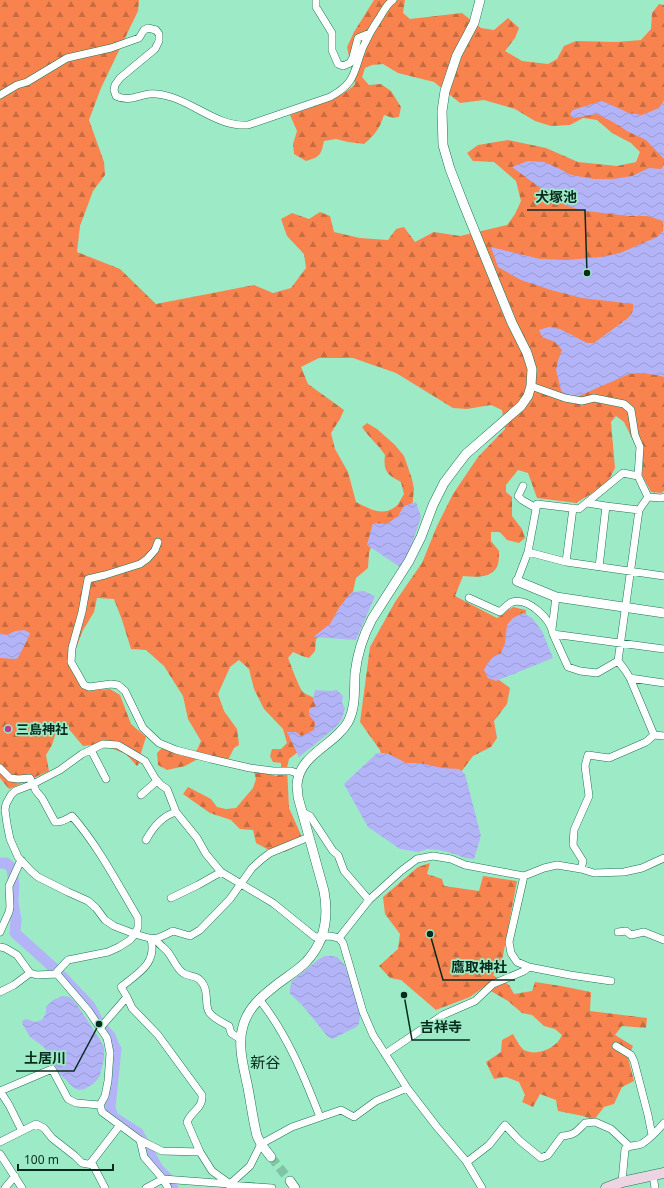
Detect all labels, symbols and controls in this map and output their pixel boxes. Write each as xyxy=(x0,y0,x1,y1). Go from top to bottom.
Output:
callout: 犬塚池 xyxy=(527,184,585,210)
text: 犬塚池 xyxy=(535,187,577,206)
place label: 三島神社 xyxy=(16,720,68,738)
marker: 三島神社 xyxy=(3,724,13,734)
callout: 鷹取神社 xyxy=(443,954,515,980)
text: 鷹取神社 xyxy=(451,957,507,976)
callout: 吉祥寺 xyxy=(412,1014,470,1040)
text: 吉祥寺 xyxy=(420,1017,462,1036)
callout: 土居川 xyxy=(16,1045,74,1071)
text: 土居川 xyxy=(24,1048,66,1067)
district label: 新谷 xyxy=(250,1052,280,1072)
scale bar xyxy=(18,1146,113,1172)
text: 100 m xyxy=(24,1151,59,1168)

